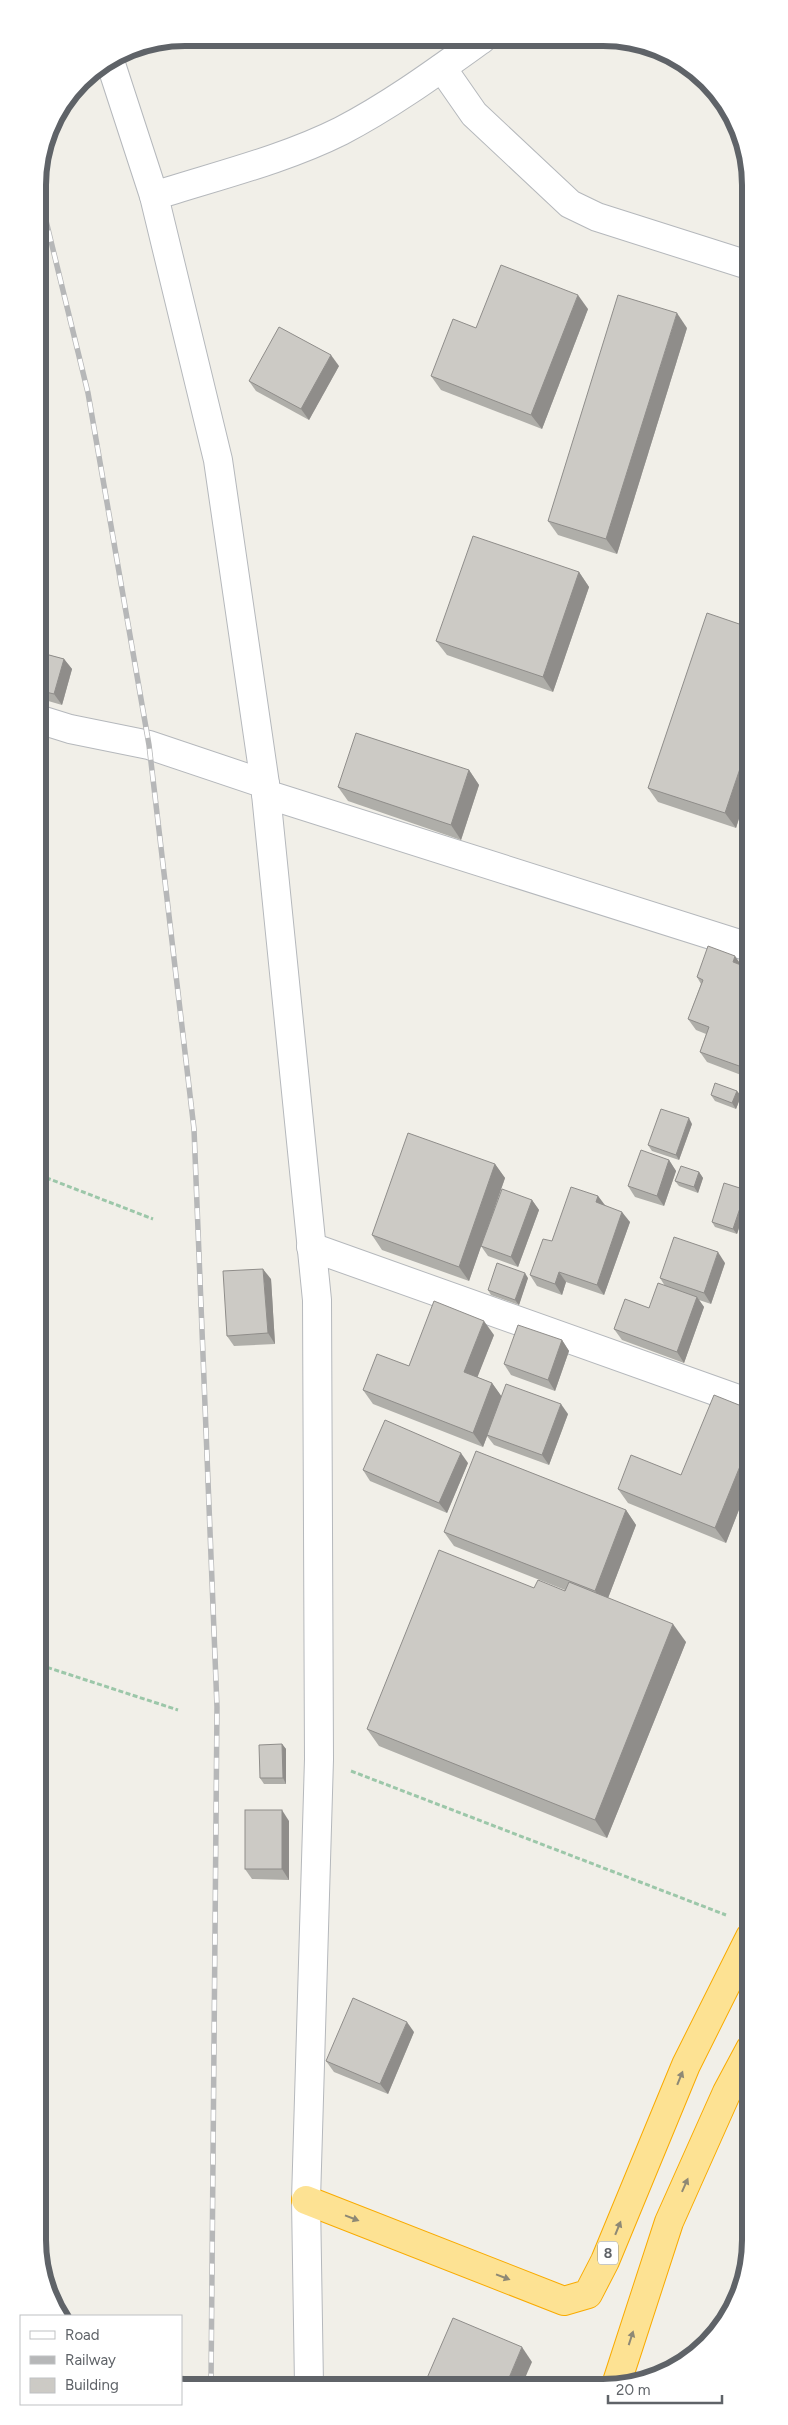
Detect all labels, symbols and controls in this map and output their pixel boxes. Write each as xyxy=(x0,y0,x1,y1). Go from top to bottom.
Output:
one-way arrow xyxy=(677,2071,685,2085)
one-way arrow xyxy=(682,2178,690,2192)
one-way arrow xyxy=(345,2214,360,2222)
one-way arrow xyxy=(615,2221,623,2236)
road number: 8 xyxy=(598,2242,618,2264)
one-way arrow xyxy=(496,2273,511,2281)
legend xyxy=(20,2315,182,2405)
text: Road xyxy=(65,2326,100,2344)
one-way arrow xyxy=(628,2331,635,2346)
text: Railway xyxy=(65,2351,116,2369)
scale bar xyxy=(608,2372,722,2404)
text: Building xyxy=(65,2376,119,2394)
text: 20 m xyxy=(616,2381,650,2399)

